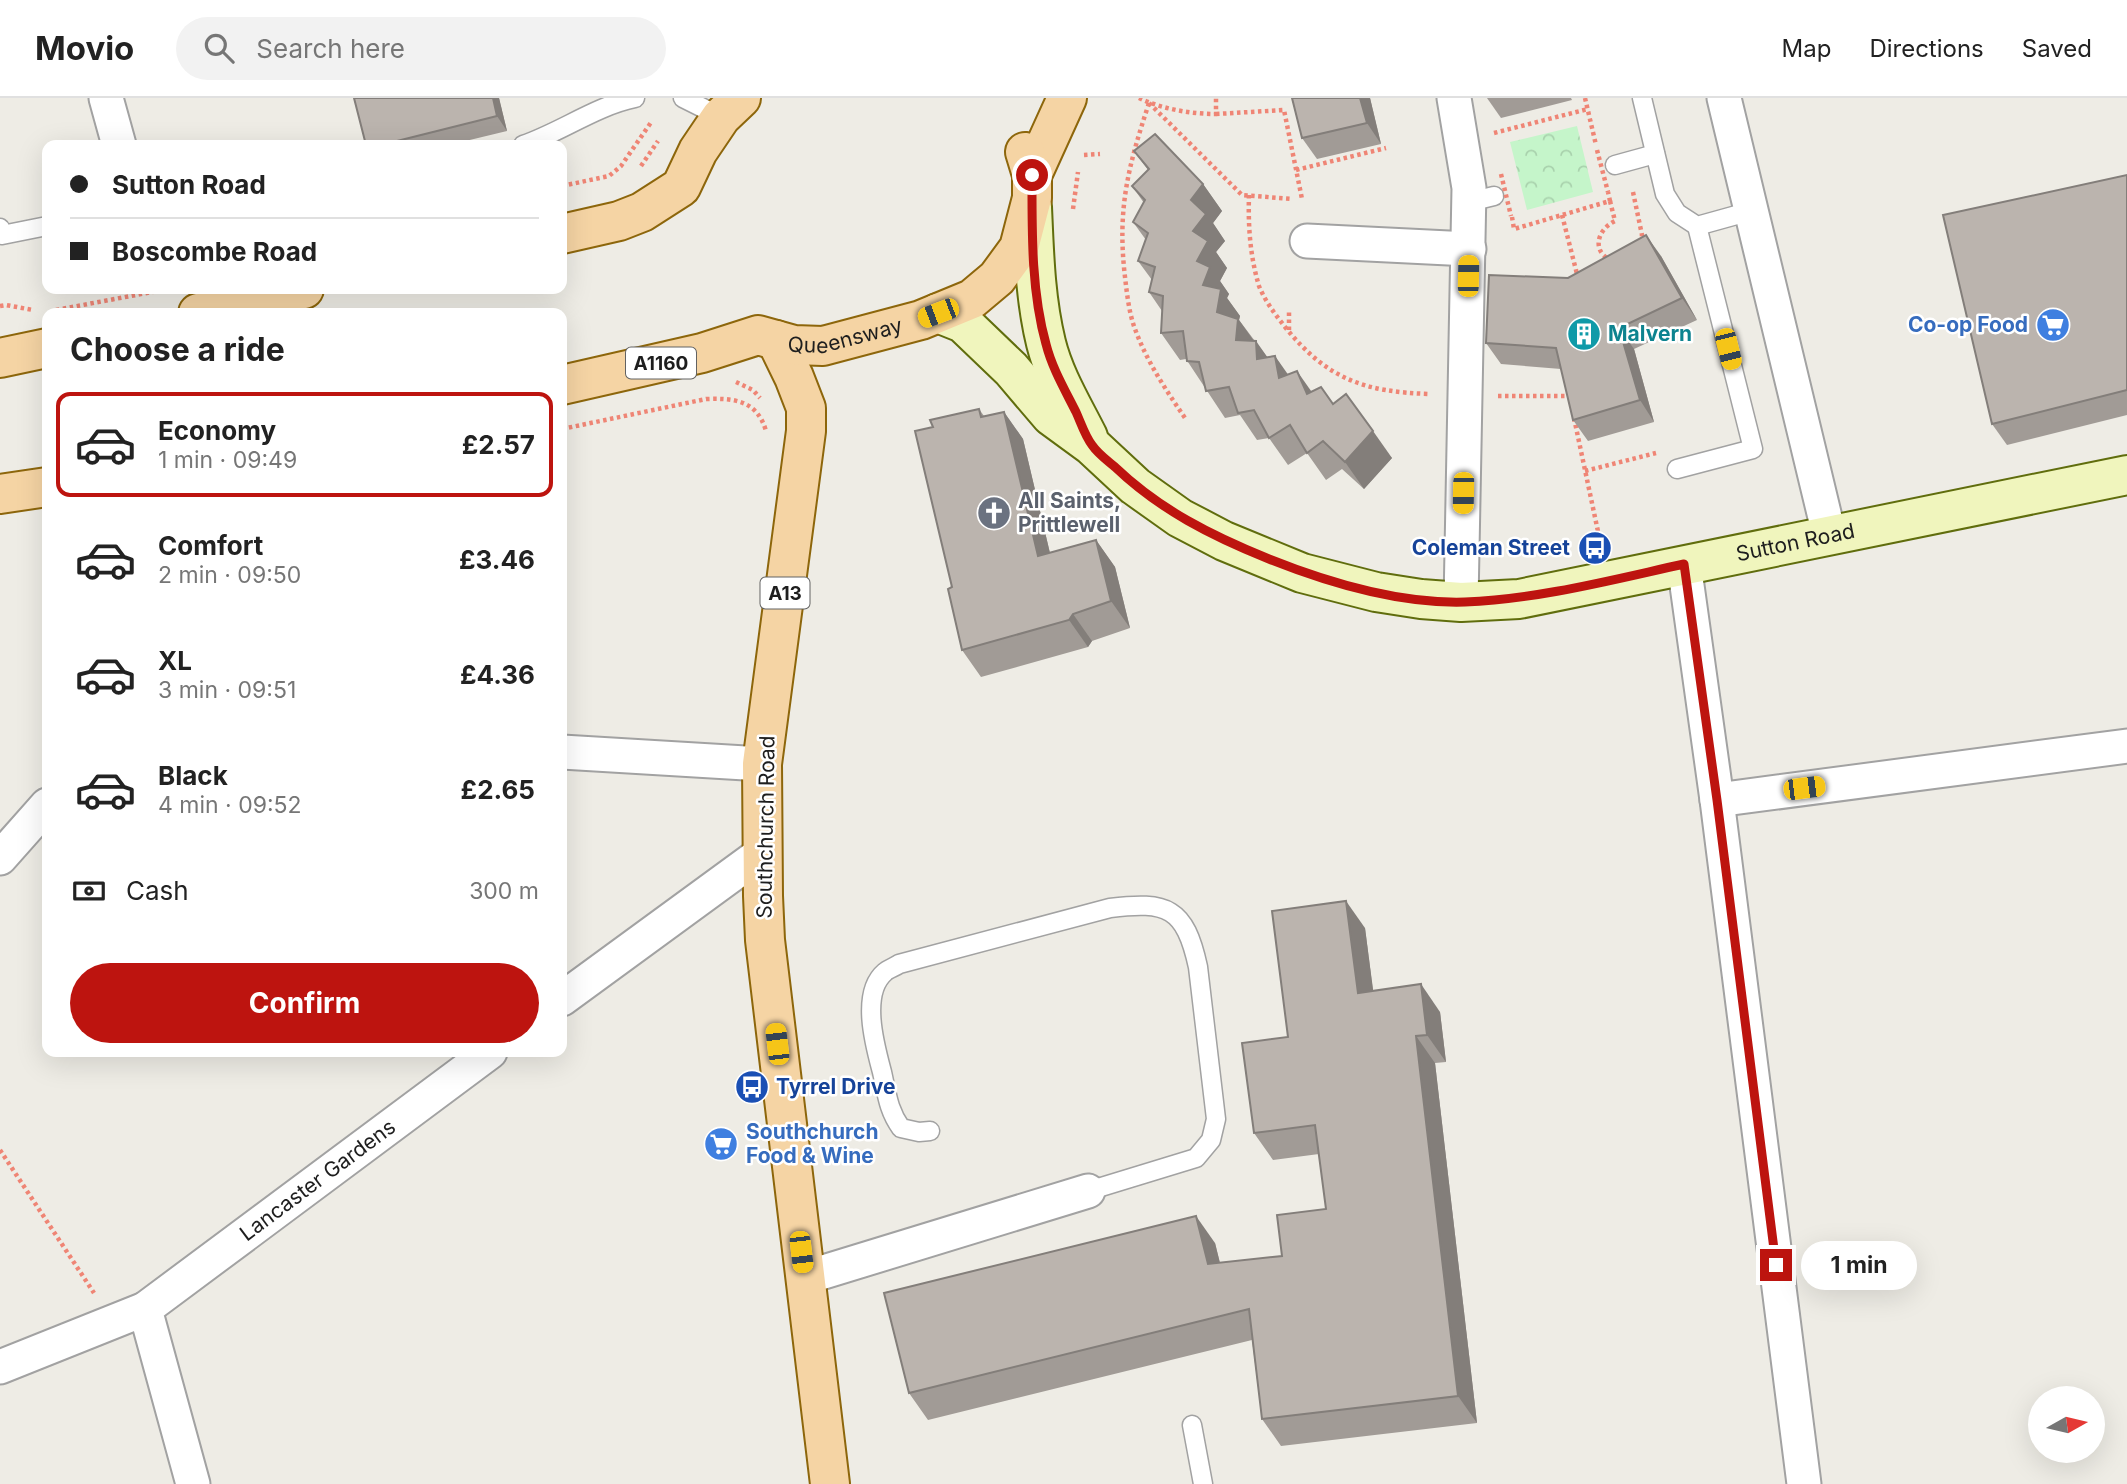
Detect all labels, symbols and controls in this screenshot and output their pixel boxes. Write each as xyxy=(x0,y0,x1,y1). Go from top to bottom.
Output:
search box xyxy=(176,17,666,80)
text: Movio xyxy=(35,28,134,68)
icon: search xyxy=(200,29,238,67)
text: Search here xyxy=(256,33,405,64)
text: Map xyxy=(1782,34,1831,63)
text: Directions xyxy=(1869,34,1984,63)
text: Saved xyxy=(2022,34,2092,63)
route start xyxy=(1016,159,1048,191)
text: Sutton Road xyxy=(112,169,266,200)
text: Boscombe Road xyxy=(112,236,317,267)
car xyxy=(1458,255,1479,297)
car xyxy=(915,296,962,330)
supermarket icon: Co-op Food xyxy=(2034,306,2072,344)
street label: Queensway xyxy=(787,312,905,358)
place label: Co-op Food xyxy=(1908,312,2028,337)
building icon: Malvern xyxy=(1565,315,1603,353)
place label: Malvern xyxy=(1608,321,1692,346)
car xyxy=(1713,326,1744,372)
text: Choose a ride xyxy=(70,330,285,369)
road number: A1160 xyxy=(626,347,696,378)
icon: car xyxy=(74,413,137,476)
text: Economy xyxy=(158,415,276,446)
text: £2.57 xyxy=(462,429,535,460)
text: 1 min · 09:49 xyxy=(158,446,297,474)
car xyxy=(1453,472,1474,514)
place label: All Saints, Prittlewell xyxy=(1018,488,1121,537)
church icon: All Saints, Prittlewell xyxy=(975,494,1013,532)
street label: Sutton Road xyxy=(1734,518,1857,566)
icon: car xyxy=(74,528,137,591)
bus stop icon: Coleman Street xyxy=(1576,529,1614,567)
text: Comfort xyxy=(158,530,263,561)
place label: Coleman Street xyxy=(1412,535,1570,560)
text: £3.46 xyxy=(459,544,535,575)
text: 2 min · 09:50 xyxy=(158,561,301,589)
road number: A13 xyxy=(760,578,810,608)
icon: car xyxy=(74,643,137,706)
text: XL xyxy=(158,645,192,676)
text: £4.36 xyxy=(460,659,535,690)
text: 3 min · 09:51 xyxy=(158,676,296,704)
street label: Southchurch Road xyxy=(751,735,780,919)
icon: car xyxy=(74,758,137,821)
text: Black xyxy=(158,760,228,791)
text: £2.65 xyxy=(461,774,535,805)
car xyxy=(1782,775,1827,801)
text: 4 min · 09:52 xyxy=(158,791,302,819)
icon: cash xyxy=(70,872,108,910)
text: Cash xyxy=(126,875,189,906)
text: 300 m xyxy=(469,877,539,905)
button: Confirm xyxy=(70,963,539,1043)
car xyxy=(765,1022,790,1066)
bus stop icon: Tyrrel Drive xyxy=(733,1068,771,1106)
place label: Tyrrel Drive xyxy=(776,1074,896,1099)
street label: Lancaster Gardens xyxy=(235,1114,400,1246)
place label: Southchurch Food & Wine xyxy=(746,1119,879,1168)
supermarket icon: Southchurch Food & Wine xyxy=(702,1125,740,1163)
car xyxy=(789,1230,814,1274)
callout: 1 min xyxy=(1800,1240,1916,1290)
route end xyxy=(1760,1249,1792,1281)
text: 1 min xyxy=(1831,1251,1887,1279)
north arrow xyxy=(2028,1386,2105,1463)
map controls xyxy=(2028,1386,2105,1463)

